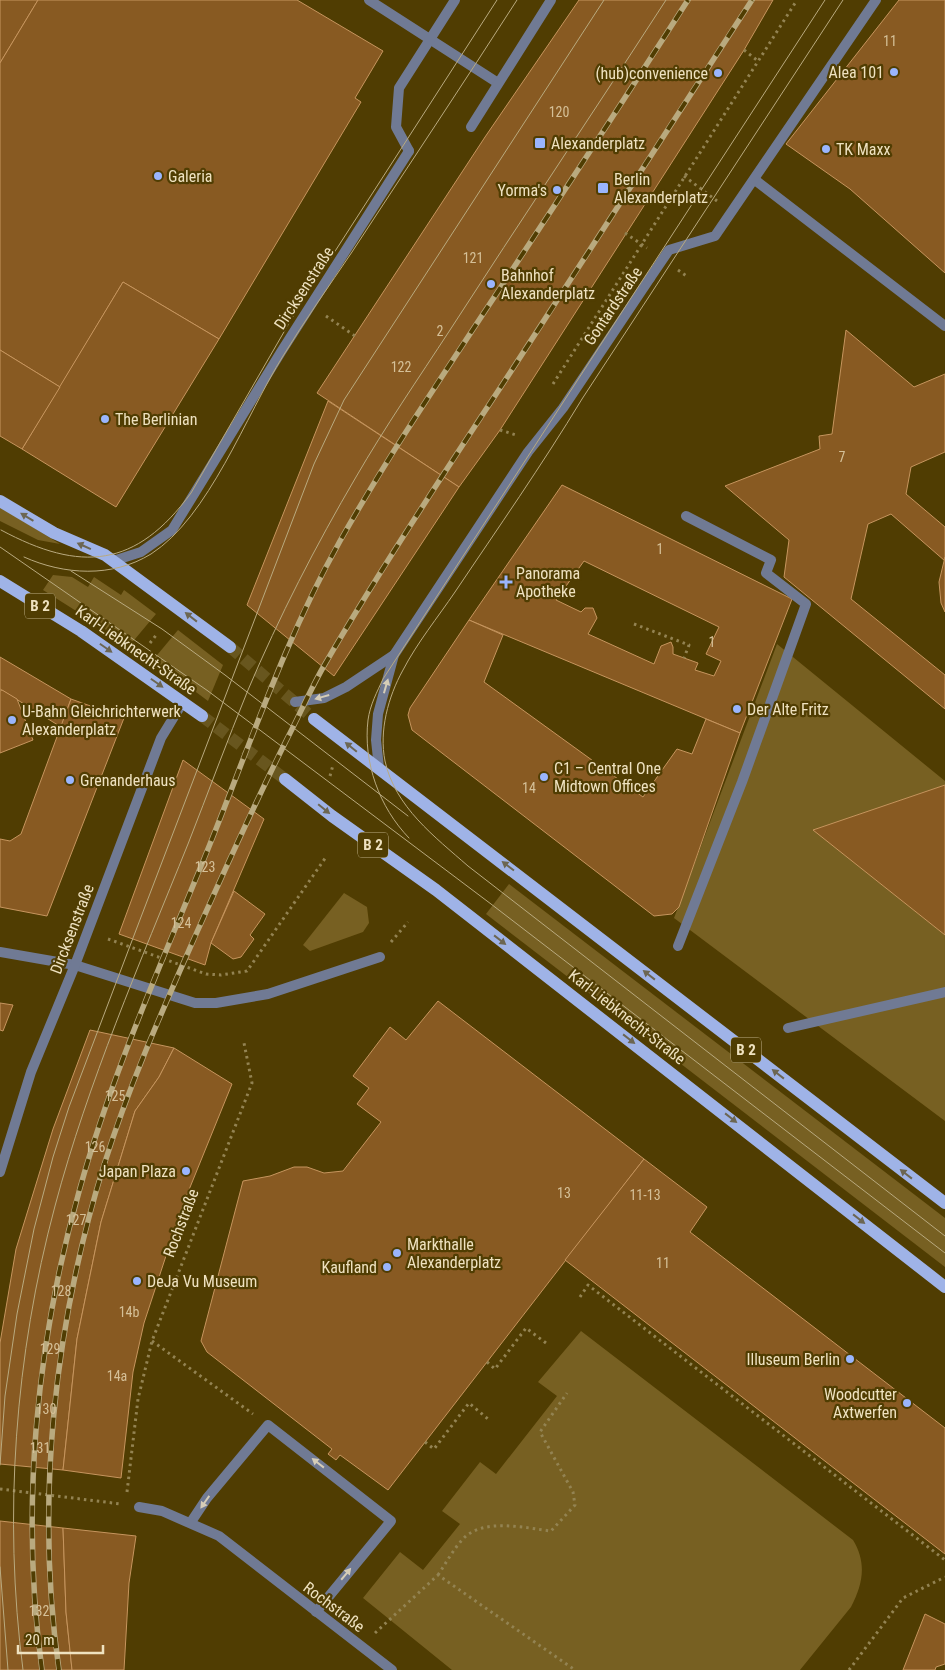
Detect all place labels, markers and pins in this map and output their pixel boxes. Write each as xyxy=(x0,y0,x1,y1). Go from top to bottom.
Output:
place label: Alea 101 xyxy=(829,63,884,82)
place label: (hub)convenience xyxy=(596,64,708,83)
marker: Alea 101 xyxy=(888,66,900,78)
marker: (hub)convenience xyxy=(712,67,724,79)
place label: Alexanderplatz xyxy=(551,134,645,153)
marker: Alexanderplatz xyxy=(533,136,547,150)
place label: TK Maxx xyxy=(836,140,891,159)
marker: TK Maxx xyxy=(820,143,832,155)
place label: Galeria xyxy=(168,167,213,186)
marker: Galeria xyxy=(152,170,164,182)
place label: Berlin Alexanderplatz xyxy=(614,170,708,207)
place label: Yorma's xyxy=(498,181,547,200)
marker: Berlin Alexanderplatz xyxy=(596,181,610,195)
marker: Yorma's xyxy=(551,184,563,196)
place label: Bahnhof Alexanderplatz xyxy=(501,266,595,303)
marker: Bahnhof Alexanderplatz xyxy=(485,278,497,290)
place label: The Berlinian xyxy=(115,410,198,429)
marker: The Berlinian xyxy=(99,413,111,425)
place label: Panorama Apotheke xyxy=(516,564,580,601)
marker: Panorama Apotheke xyxy=(500,576,512,588)
place label: Der Alte Fritz xyxy=(747,700,829,719)
place label: U-Bahn Gleichrichterwerk Alexanderplatz xyxy=(22,702,182,739)
marker: Der Alte Fritz xyxy=(731,703,743,715)
marker: U-Bahn Gleichrichterwerk Alexanderplatz xyxy=(6,714,18,726)
place label: C1 – Central One Midtown Offices xyxy=(554,759,661,796)
place label: Grenanderhaus xyxy=(80,771,176,790)
marker: C1 – Central One Midtown Offices xyxy=(538,771,550,783)
marker: Grenanderhaus xyxy=(64,774,76,786)
place label: Japan Plaza xyxy=(99,1162,176,1181)
marker: Japan Plaza xyxy=(180,1165,192,1177)
place label: Markthalle Alexanderplatz xyxy=(407,1235,501,1272)
marker: Markthalle Alexanderplatz xyxy=(391,1247,403,1259)
place label: Kaufland xyxy=(321,1258,377,1277)
marker: Kaufland xyxy=(381,1261,393,1273)
place label: DeJa Vu Museum xyxy=(147,1272,257,1291)
marker: DeJa Vu Museum xyxy=(131,1275,143,1287)
place label: Illuseum Berlin xyxy=(746,1350,840,1369)
marker: Illuseum Berlin xyxy=(844,1353,856,1365)
place label: Woodcutter Axtwerfen xyxy=(824,1385,897,1422)
marker: Woodcutter Axtwerfen xyxy=(901,1397,913,1409)

